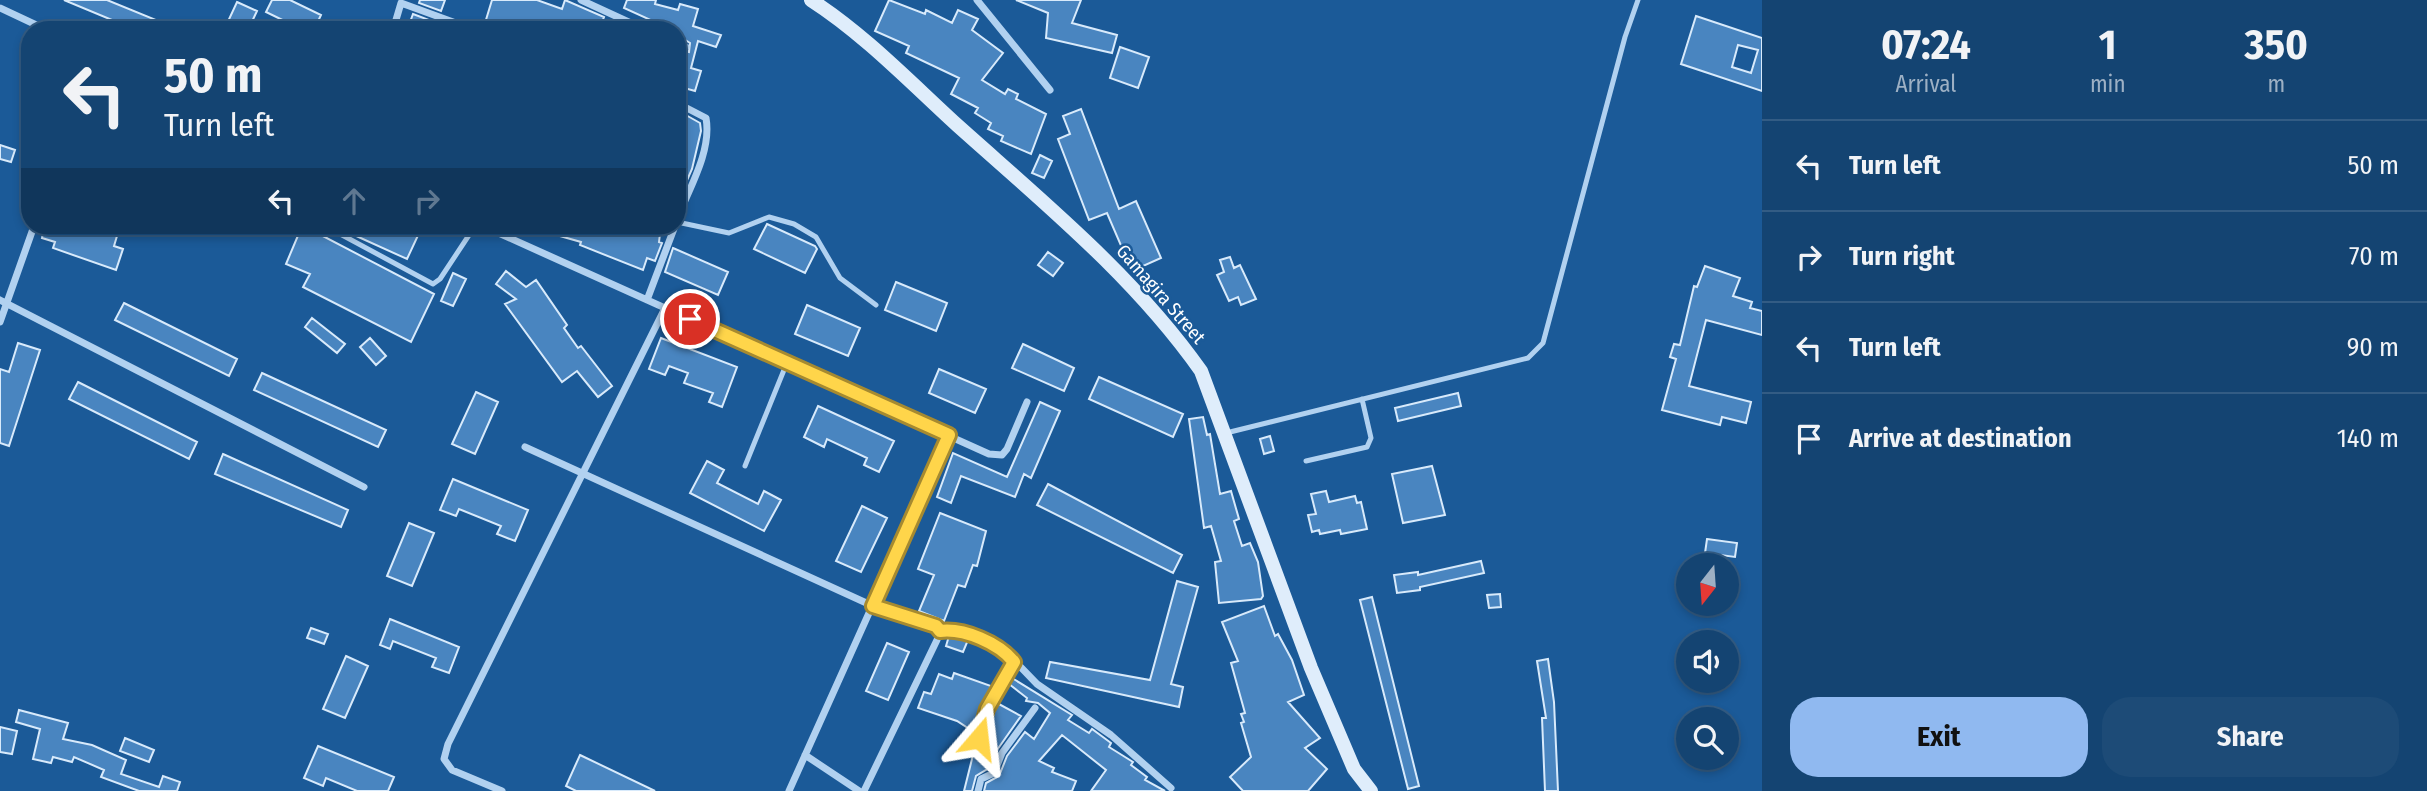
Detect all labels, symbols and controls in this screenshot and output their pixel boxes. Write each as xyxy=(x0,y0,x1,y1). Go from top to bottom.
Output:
text: 07:24 xyxy=(1881,20,1971,70)
text: 1 xyxy=(2099,20,2117,70)
text: 350 xyxy=(2245,20,2308,70)
text: 50 m xyxy=(164,46,262,105)
icon: left xyxy=(49,49,140,140)
text: Arrival xyxy=(1895,70,1956,98)
text: min xyxy=(2090,70,2126,98)
text: m xyxy=(2267,70,2285,98)
text: Turn left xyxy=(164,106,274,144)
icon: left xyxy=(1790,147,1828,185)
text: Turn left xyxy=(1849,150,1941,181)
text: 50 m xyxy=(2347,150,2399,181)
icon: left xyxy=(262,182,300,220)
icon: ahead xyxy=(335,182,373,220)
icon: right xyxy=(408,182,446,220)
icon: right xyxy=(1790,238,1828,276)
street label: Gamagira Street xyxy=(1112,240,1211,349)
text: Turn right xyxy=(1849,241,1955,272)
text: 70 m xyxy=(2349,241,2399,272)
pin xyxy=(660,289,720,349)
icon: arrive xyxy=(671,300,709,338)
icon: left xyxy=(1790,329,1828,367)
text: Turn left xyxy=(1849,332,1941,363)
text: 90 m xyxy=(2347,332,2399,363)
icon: arrive xyxy=(1790,420,1828,458)
text: Arrive at destination xyxy=(1849,423,2072,454)
text: 140 m xyxy=(2337,423,2399,454)
north arrow xyxy=(1676,553,1740,616)
map controls xyxy=(1676,553,1739,770)
button: sound xyxy=(1676,630,1739,693)
button: Exit xyxy=(1790,697,2088,777)
button: Share xyxy=(2102,697,2399,777)
position arrow xyxy=(942,701,1016,775)
button: search xyxy=(1676,707,1739,770)

